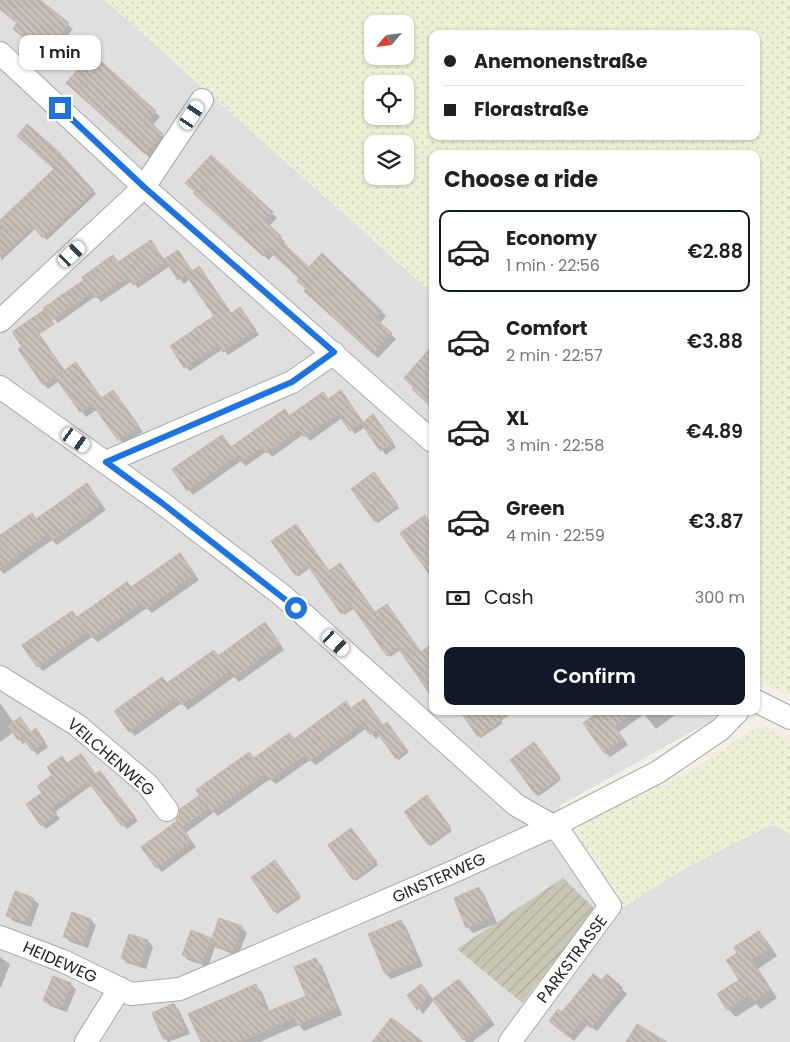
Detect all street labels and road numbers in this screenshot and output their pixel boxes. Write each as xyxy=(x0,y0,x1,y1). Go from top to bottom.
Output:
street label: VEILCHENWEG xyxy=(62,713,160,801)
street label: GINSTERWEG xyxy=(389,847,489,909)
street label: PARKSTRASSE xyxy=(531,910,613,1008)
street label: HEIDEWEG xyxy=(19,935,101,989)

